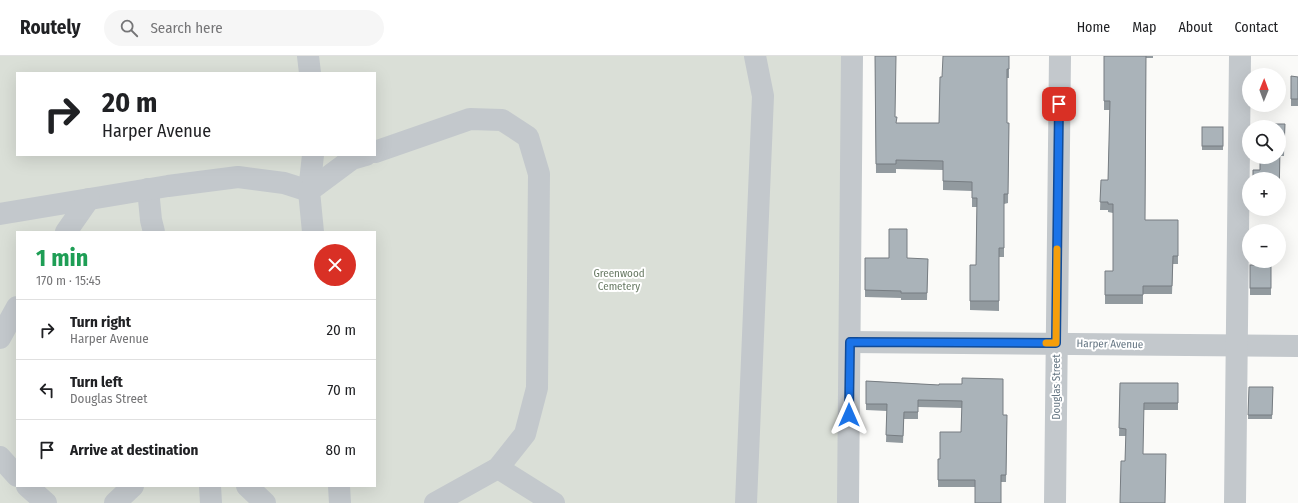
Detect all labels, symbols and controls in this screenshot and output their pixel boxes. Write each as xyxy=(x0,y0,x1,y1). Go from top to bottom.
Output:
search box xyxy=(104,10,384,46)
text: Routely xyxy=(20,16,80,39)
icon: search xyxy=(118,17,140,39)
text: Search here xyxy=(150,19,223,37)
text: Home xyxy=(1077,19,1110,36)
text: Map xyxy=(1132,19,1156,36)
text: About xyxy=(1178,19,1213,36)
text: Contact xyxy=(1235,19,1278,36)
north arrow xyxy=(1242,68,1286,112)
map controls xyxy=(1242,68,1286,268)
text: 20 m xyxy=(102,86,157,119)
pin xyxy=(1042,87,1076,121)
icon: right xyxy=(36,88,88,140)
icon: arrive xyxy=(1048,93,1070,115)
text: Harper Avenue xyxy=(102,120,211,142)
button: search xyxy=(1242,120,1286,164)
button: + xyxy=(1242,172,1286,216)
button: − xyxy=(1242,224,1286,268)
text: 1 min xyxy=(36,244,88,272)
button: close xyxy=(314,244,356,286)
park label: Greenwood Cemetery xyxy=(593,267,645,293)
text: 170 m · 15:45 xyxy=(36,273,101,288)
text: Turn right xyxy=(70,313,131,331)
icon: right xyxy=(36,319,58,341)
text: 20 m xyxy=(327,321,356,339)
text: Harper Avenue xyxy=(70,331,149,346)
street label: Harper Avenue xyxy=(1077,337,1143,351)
street label: Douglas Street xyxy=(1050,354,1063,420)
text: Turn left xyxy=(70,373,123,391)
icon: left xyxy=(36,379,58,401)
text: 70 m xyxy=(327,381,356,399)
text: Douglas Street xyxy=(70,391,148,406)
position arrow xyxy=(828,394,870,436)
icon: arrive xyxy=(36,439,58,461)
text: Arrive at destination xyxy=(70,441,198,459)
text: 80 m xyxy=(326,441,356,459)

